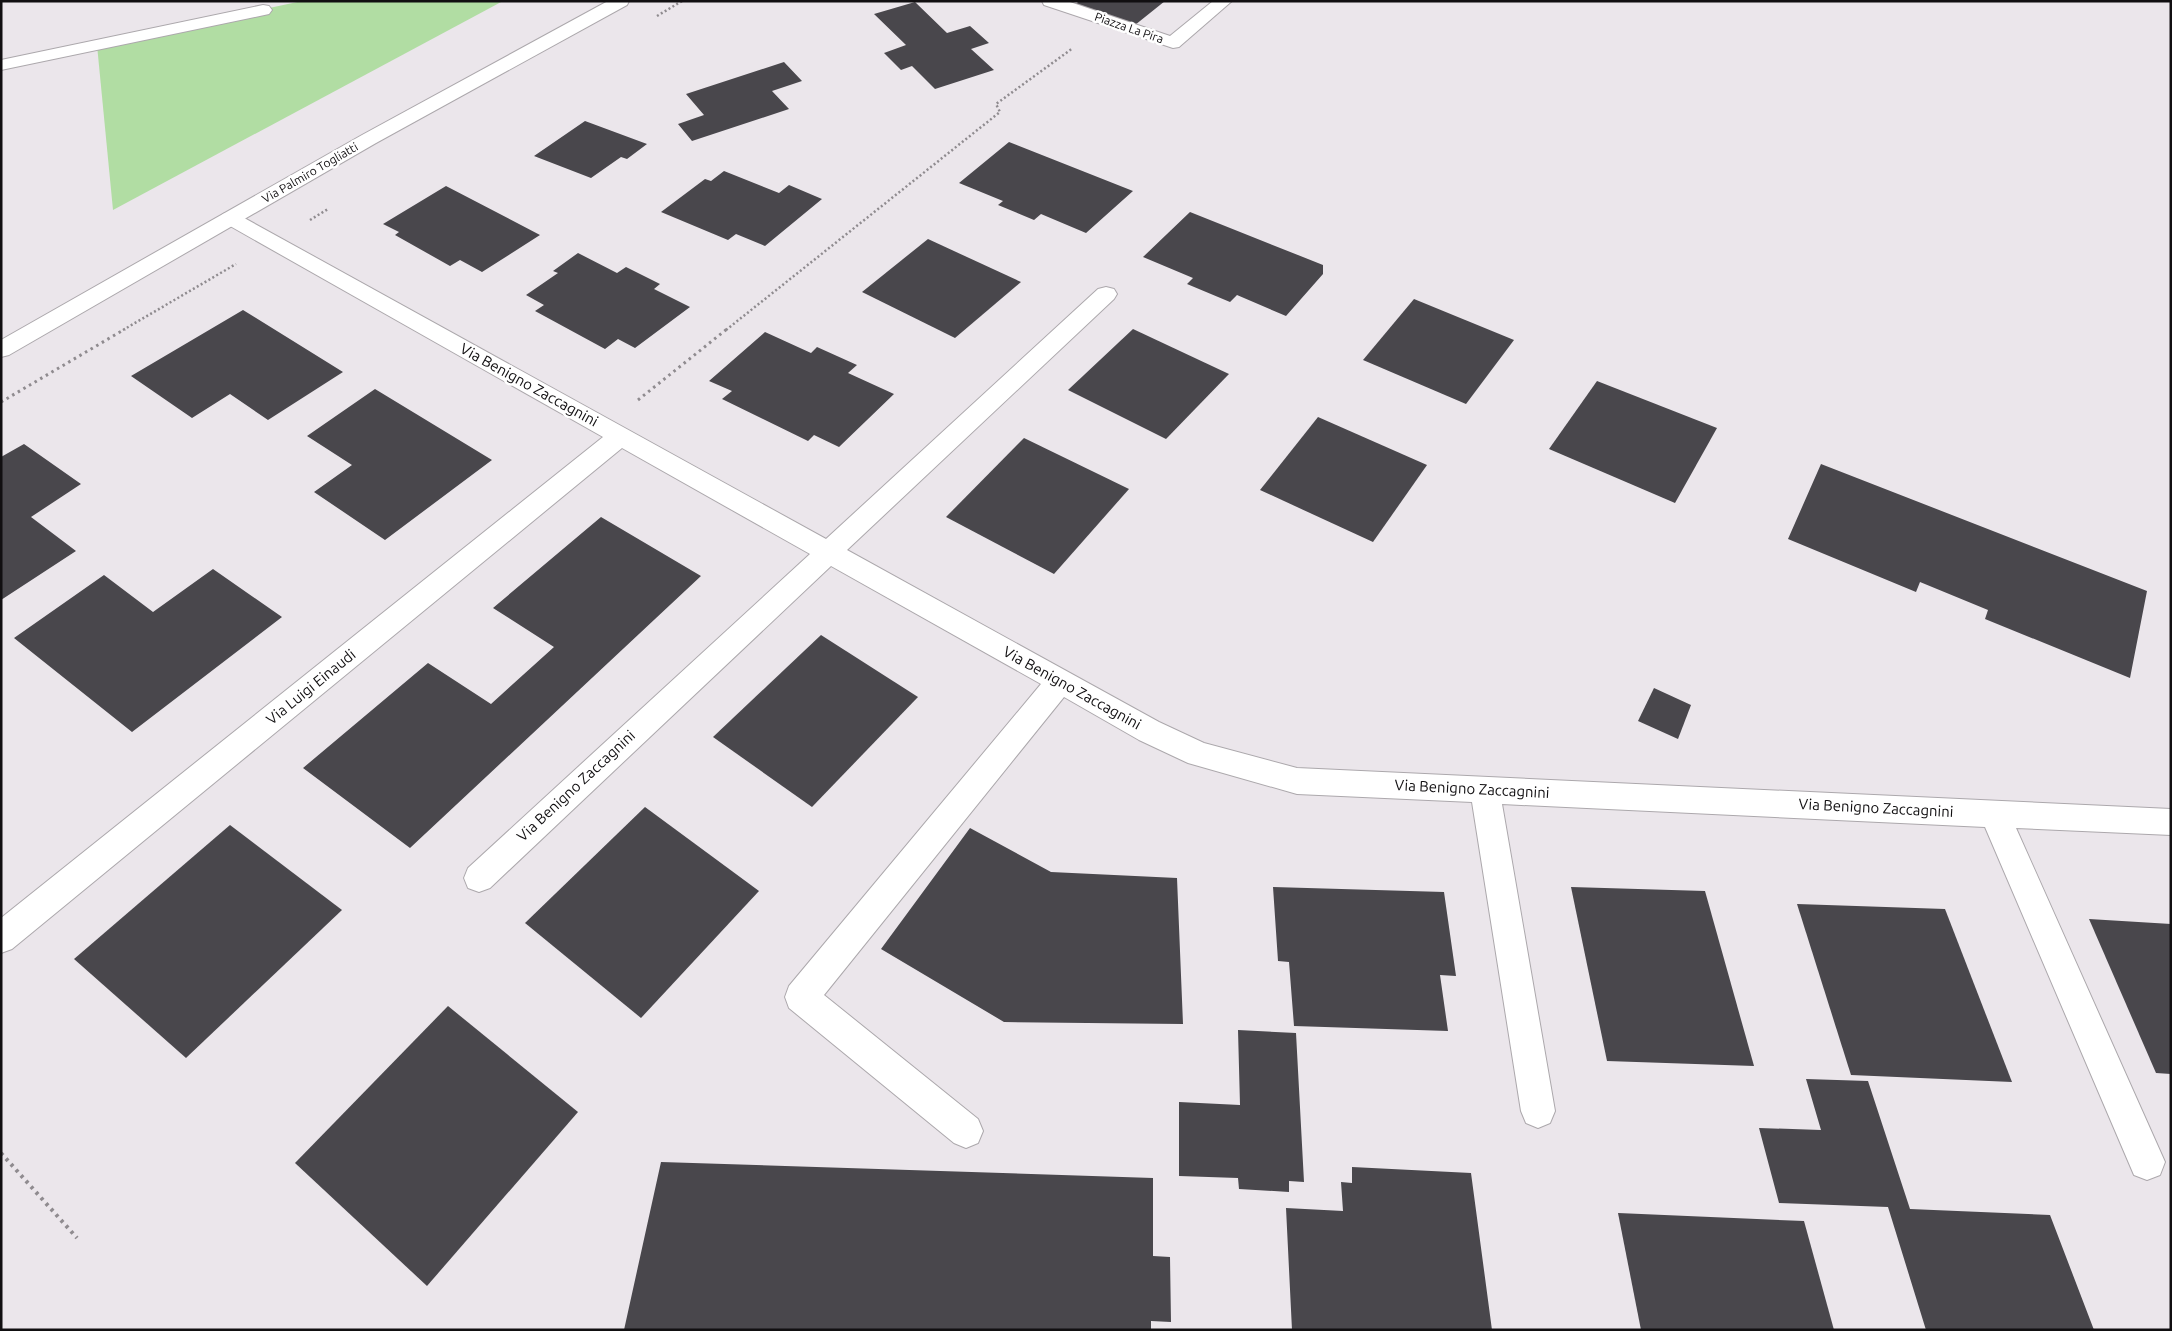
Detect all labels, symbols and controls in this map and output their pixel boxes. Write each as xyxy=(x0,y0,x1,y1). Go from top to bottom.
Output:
street label: Piazza La Pira xyxy=(1093,10,1165,45)
street label: Via Palmiro Togliatti xyxy=(260,140,360,205)
street label: Via Benigno Zaccagnini xyxy=(457,340,601,430)
street label: Via Benigno Zaccagnini xyxy=(1000,643,1144,733)
street label: Via Luigi Einaudi xyxy=(263,645,359,728)
street label: Via Benigno Zaccagnini xyxy=(513,727,638,845)
street label: Via Benigno Zaccagnini xyxy=(1394,776,1550,801)
street label: Via Benigno Zaccagnini xyxy=(1798,795,1954,820)

